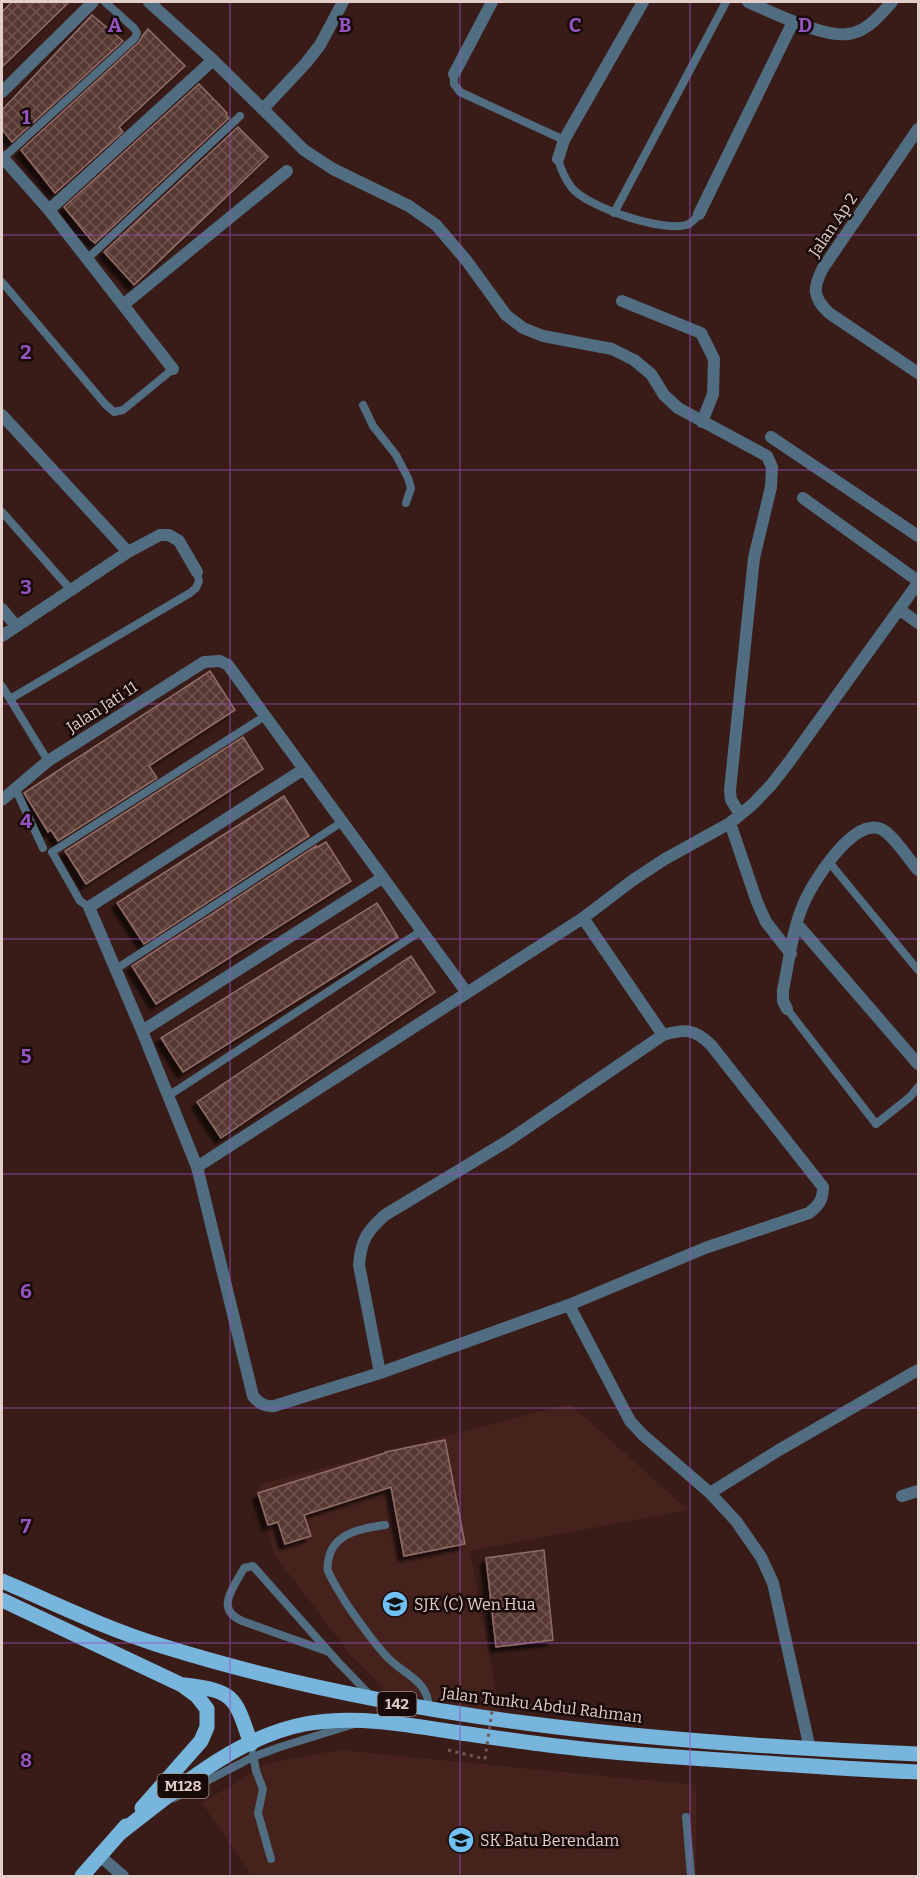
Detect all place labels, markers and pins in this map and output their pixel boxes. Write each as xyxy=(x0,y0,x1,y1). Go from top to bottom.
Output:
school or university icon: SJK (C) Wen Hua xyxy=(380,1589,410,1619)
place label: SJK (C) Wen Hua xyxy=(414,1595,536,1614)
school or university icon: SK Batu Berendam xyxy=(446,1825,476,1855)
place label: SK Batu Berendam xyxy=(480,1831,619,1850)

